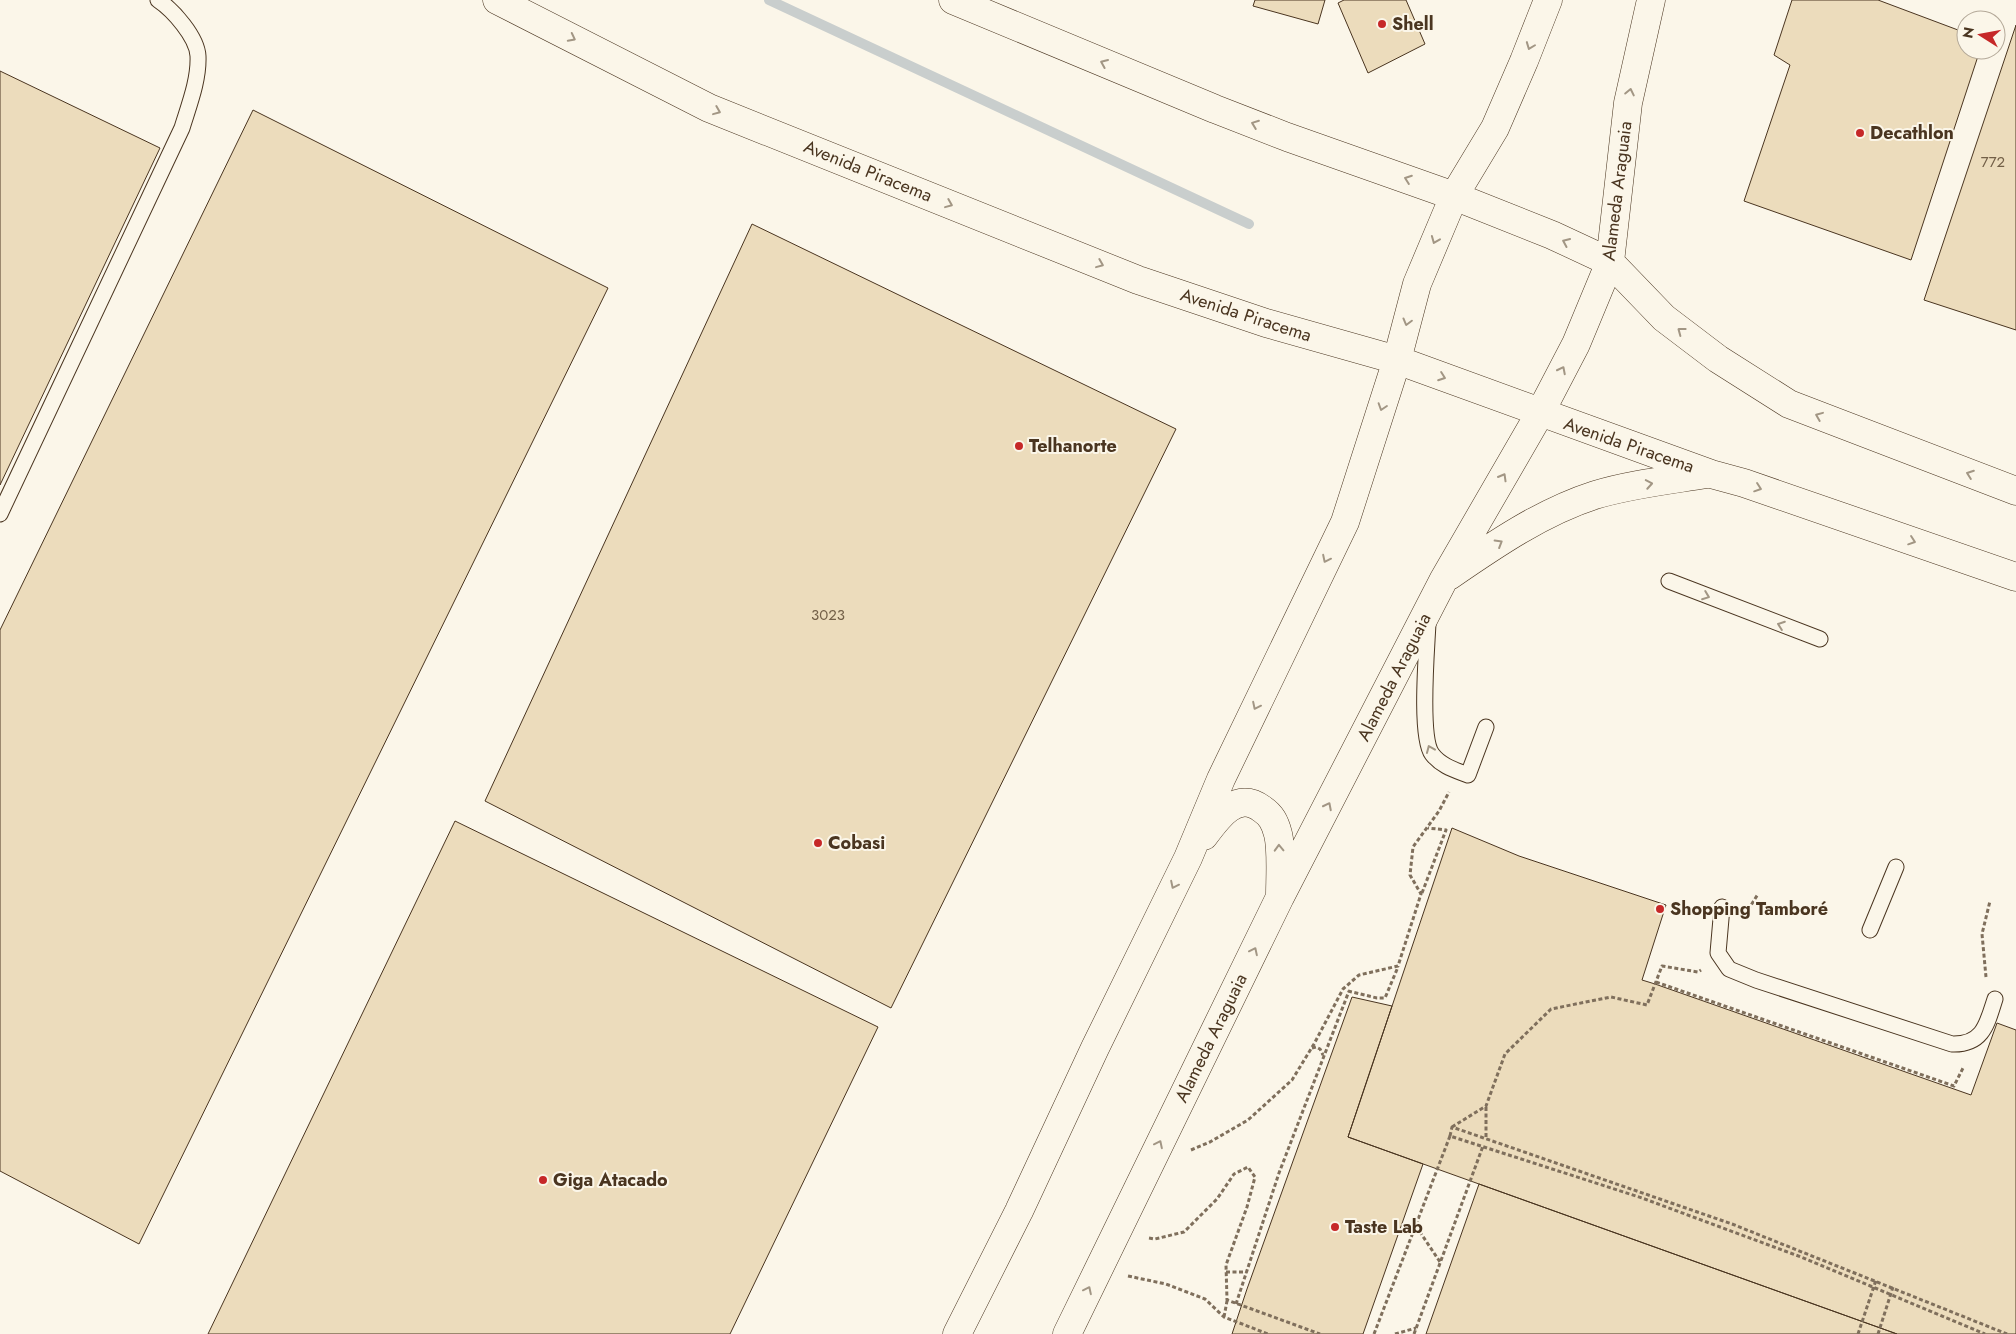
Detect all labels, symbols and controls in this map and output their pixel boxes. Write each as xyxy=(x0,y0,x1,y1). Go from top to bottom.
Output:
north arrow xyxy=(1956,10,2006,60)
place label: Shell xyxy=(1392,11,1434,37)
marker: Shell xyxy=(1376,18,1388,30)
text: N xyxy=(1957,25,1979,40)
one-way arrow xyxy=(567,32,576,42)
one-way arrow xyxy=(1526,41,1536,49)
one-way arrow xyxy=(1100,59,1109,69)
one-way arrow xyxy=(1625,87,1635,96)
one-way arrow xyxy=(712,104,721,115)
one-way arrow xyxy=(1251,120,1260,130)
street label: Alameda Araguaia xyxy=(1596,120,1638,262)
place label: Decathlon xyxy=(1870,120,1954,146)
marker: Decathlon xyxy=(1854,127,1866,139)
street label: Avenida Piracema xyxy=(800,133,936,209)
house number: 772 xyxy=(1981,151,2005,173)
one-way arrow xyxy=(1404,175,1412,185)
one-way arrow xyxy=(944,198,953,208)
one-way arrow xyxy=(1431,235,1441,244)
one-way arrow xyxy=(1562,237,1571,248)
one-way arrow xyxy=(1095,258,1104,269)
street label: Avenida Piracema xyxy=(1177,282,1315,348)
one-way arrow xyxy=(1402,318,1413,327)
one-way arrow xyxy=(1678,328,1687,336)
one-way arrow xyxy=(1556,366,1567,375)
one-way arrow xyxy=(1437,371,1446,381)
one-way arrow xyxy=(1377,402,1387,410)
street label: Avenida Piracema xyxy=(1560,411,1698,479)
one-way arrow xyxy=(1815,412,1824,422)
place label: Telhanorte xyxy=(1029,433,1117,459)
marker: Telhanorte xyxy=(1013,440,1025,452)
one-way arrow xyxy=(1967,470,1975,480)
one-way arrow xyxy=(1497,473,1507,482)
one-way arrow xyxy=(1644,479,1653,489)
one-way arrow xyxy=(1753,482,1762,492)
one-way arrow xyxy=(1907,535,1915,545)
one-way arrow xyxy=(1494,540,1503,550)
one-way arrow xyxy=(1322,554,1333,563)
one-way arrow xyxy=(1701,590,1709,600)
house number: 3023 xyxy=(811,604,845,626)
street label: Alameda Araguaia xyxy=(1350,608,1438,746)
one-way arrow xyxy=(1778,621,1786,631)
one-way arrow xyxy=(1252,700,1262,709)
one-way arrow xyxy=(1427,745,1437,754)
one-way arrow xyxy=(1322,803,1332,812)
place label: Cobasi xyxy=(828,830,885,856)
marker: Cobasi xyxy=(812,837,824,849)
one-way arrow xyxy=(1274,844,1284,852)
one-way arrow xyxy=(1170,880,1180,889)
place label: Shopping Tamboré xyxy=(1670,896,1828,922)
marker: Shopping Tamboré xyxy=(1654,903,1666,915)
one-way arrow xyxy=(1248,947,1258,956)
street label: Alameda Araguaia xyxy=(1168,969,1254,1107)
one-way arrow xyxy=(1153,1140,1163,1149)
place label: Giga Atacado xyxy=(553,1167,668,1193)
marker: Giga Atacado xyxy=(537,1174,549,1186)
place label: Taste Lab xyxy=(1345,1214,1423,1240)
marker: Taste Lab xyxy=(1329,1221,1341,1233)
one-way arrow xyxy=(1082,1286,1092,1295)

